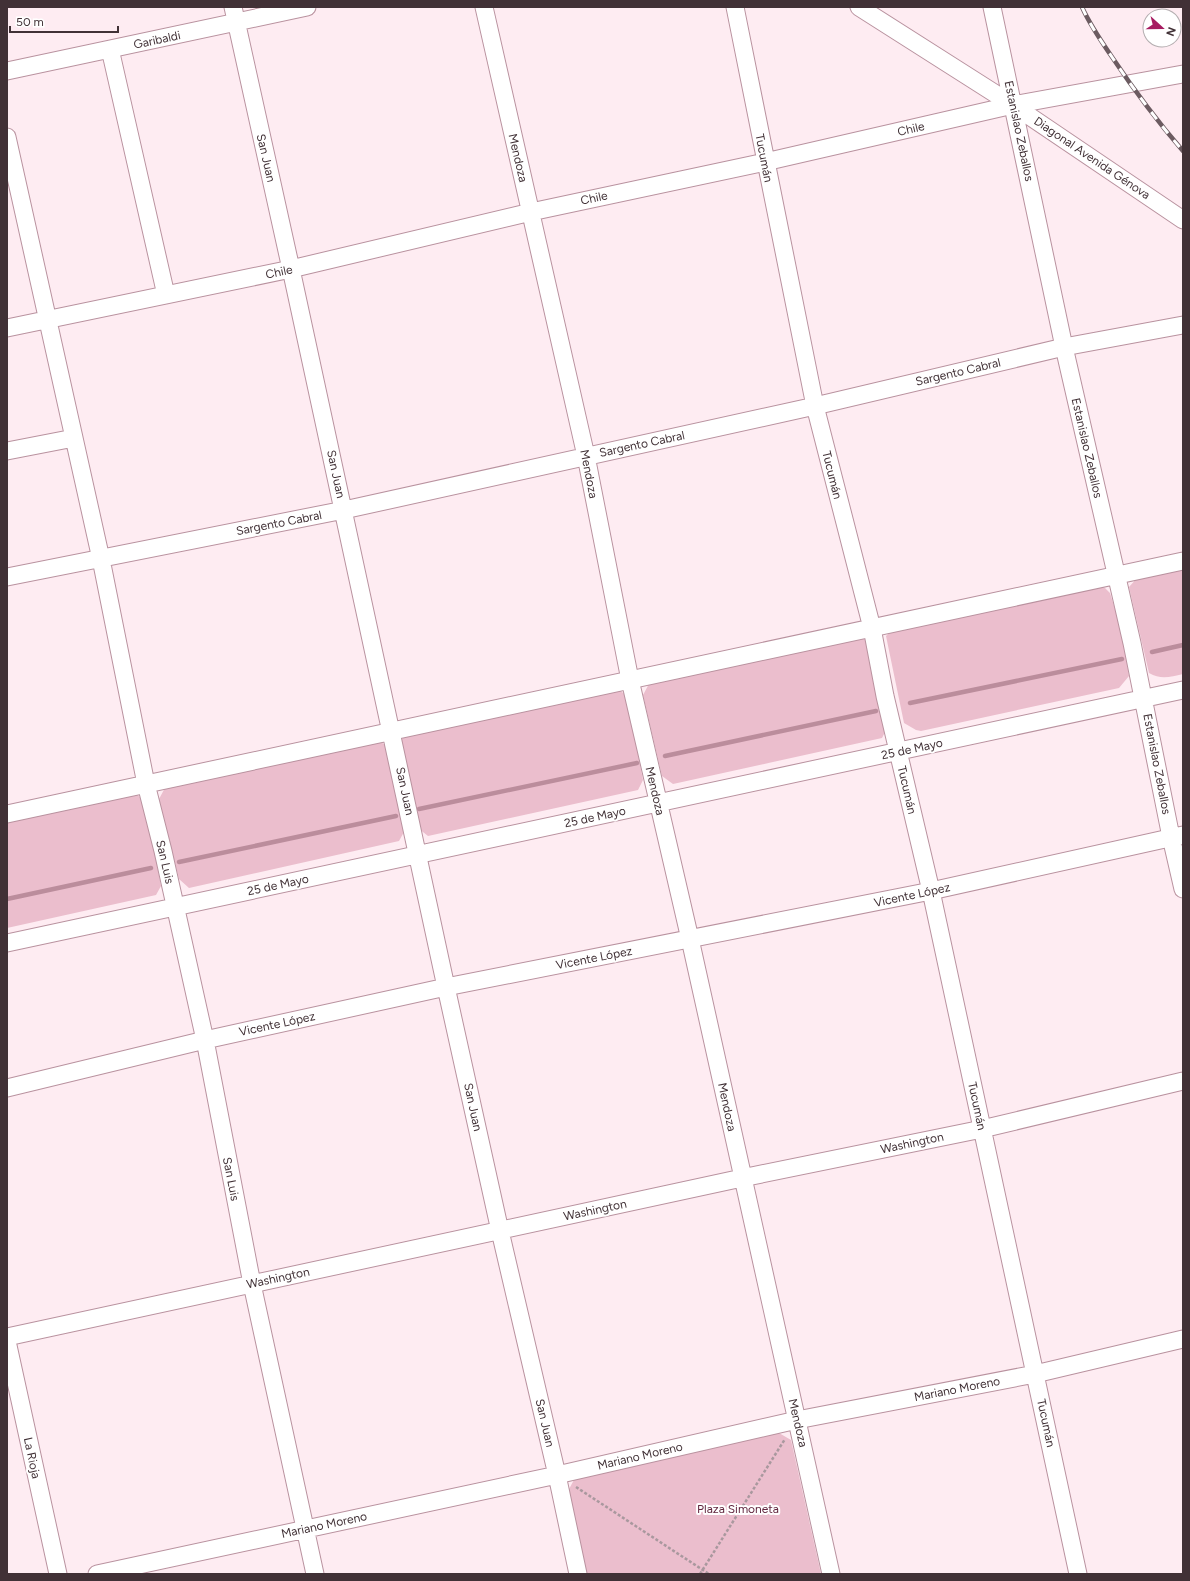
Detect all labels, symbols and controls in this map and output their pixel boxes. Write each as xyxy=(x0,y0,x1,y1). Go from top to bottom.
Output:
scale bar xyxy=(10,8,118,34)
north arrow xyxy=(1142,8,1182,48)
text: 50 m xyxy=(16,15,44,29)
text: N xyxy=(1163,25,1178,38)
street label: Garibaldi xyxy=(132,28,182,52)
street label: Estanislao Zeballos xyxy=(1002,80,1037,183)
street label: Diagonal Avenida Génova xyxy=(1031,114,1153,202)
street label: Chile xyxy=(896,119,926,139)
street label: Mendoza xyxy=(506,132,530,184)
street label: San Juan xyxy=(254,133,278,184)
street label: Tucumán xyxy=(752,133,776,184)
street label: Chile xyxy=(579,188,609,208)
street label: Chile xyxy=(264,262,294,282)
street label: Sargento Cabral xyxy=(914,355,1002,389)
street label: Estanislao Zeballos xyxy=(1069,397,1105,500)
street label: Sargento Cabral xyxy=(598,428,686,460)
street label: Mendoza xyxy=(577,448,601,500)
street label: San Juan xyxy=(324,449,348,500)
street label: Tucumán xyxy=(819,450,845,501)
street label: Sargento Cabral xyxy=(235,508,323,538)
street label: Estanislao Zeballos xyxy=(1140,712,1174,816)
street label: 25 de Mayo xyxy=(880,736,944,762)
street label: Mendoza xyxy=(643,765,667,817)
street label: Tucumán xyxy=(895,765,919,816)
street label: San Juan xyxy=(393,766,417,817)
street label: 25 de Mayo xyxy=(563,804,627,830)
street label: San Luis xyxy=(153,839,177,886)
street label: 25 de Mayo xyxy=(246,872,310,898)
street label: Vicente López xyxy=(873,880,952,910)
street label: Vicente López xyxy=(555,944,634,972)
street label: Vicente López xyxy=(238,1009,317,1039)
street label: Mendoza xyxy=(715,1081,739,1133)
street label: Tucumán xyxy=(965,1081,989,1132)
street label: San Juan xyxy=(461,1082,485,1133)
street label: Washington xyxy=(879,1129,945,1157)
street label: San Luis xyxy=(220,1156,242,1203)
street label: Washington xyxy=(562,1196,628,1224)
street label: Washington xyxy=(245,1264,311,1292)
street label: Mariano Moreno xyxy=(913,1374,1001,1404)
street label: Mendoza xyxy=(786,1397,810,1449)
street label: San Juan xyxy=(533,1398,557,1449)
street label: Tucumán xyxy=(1034,1398,1058,1449)
street label: La Rioja xyxy=(21,1436,43,1480)
street label: Mariano Moreno xyxy=(596,1439,684,1473)
park label: Plaza Simoneta xyxy=(697,1502,779,1516)
street label: Mariano Moreno xyxy=(280,1509,368,1541)

